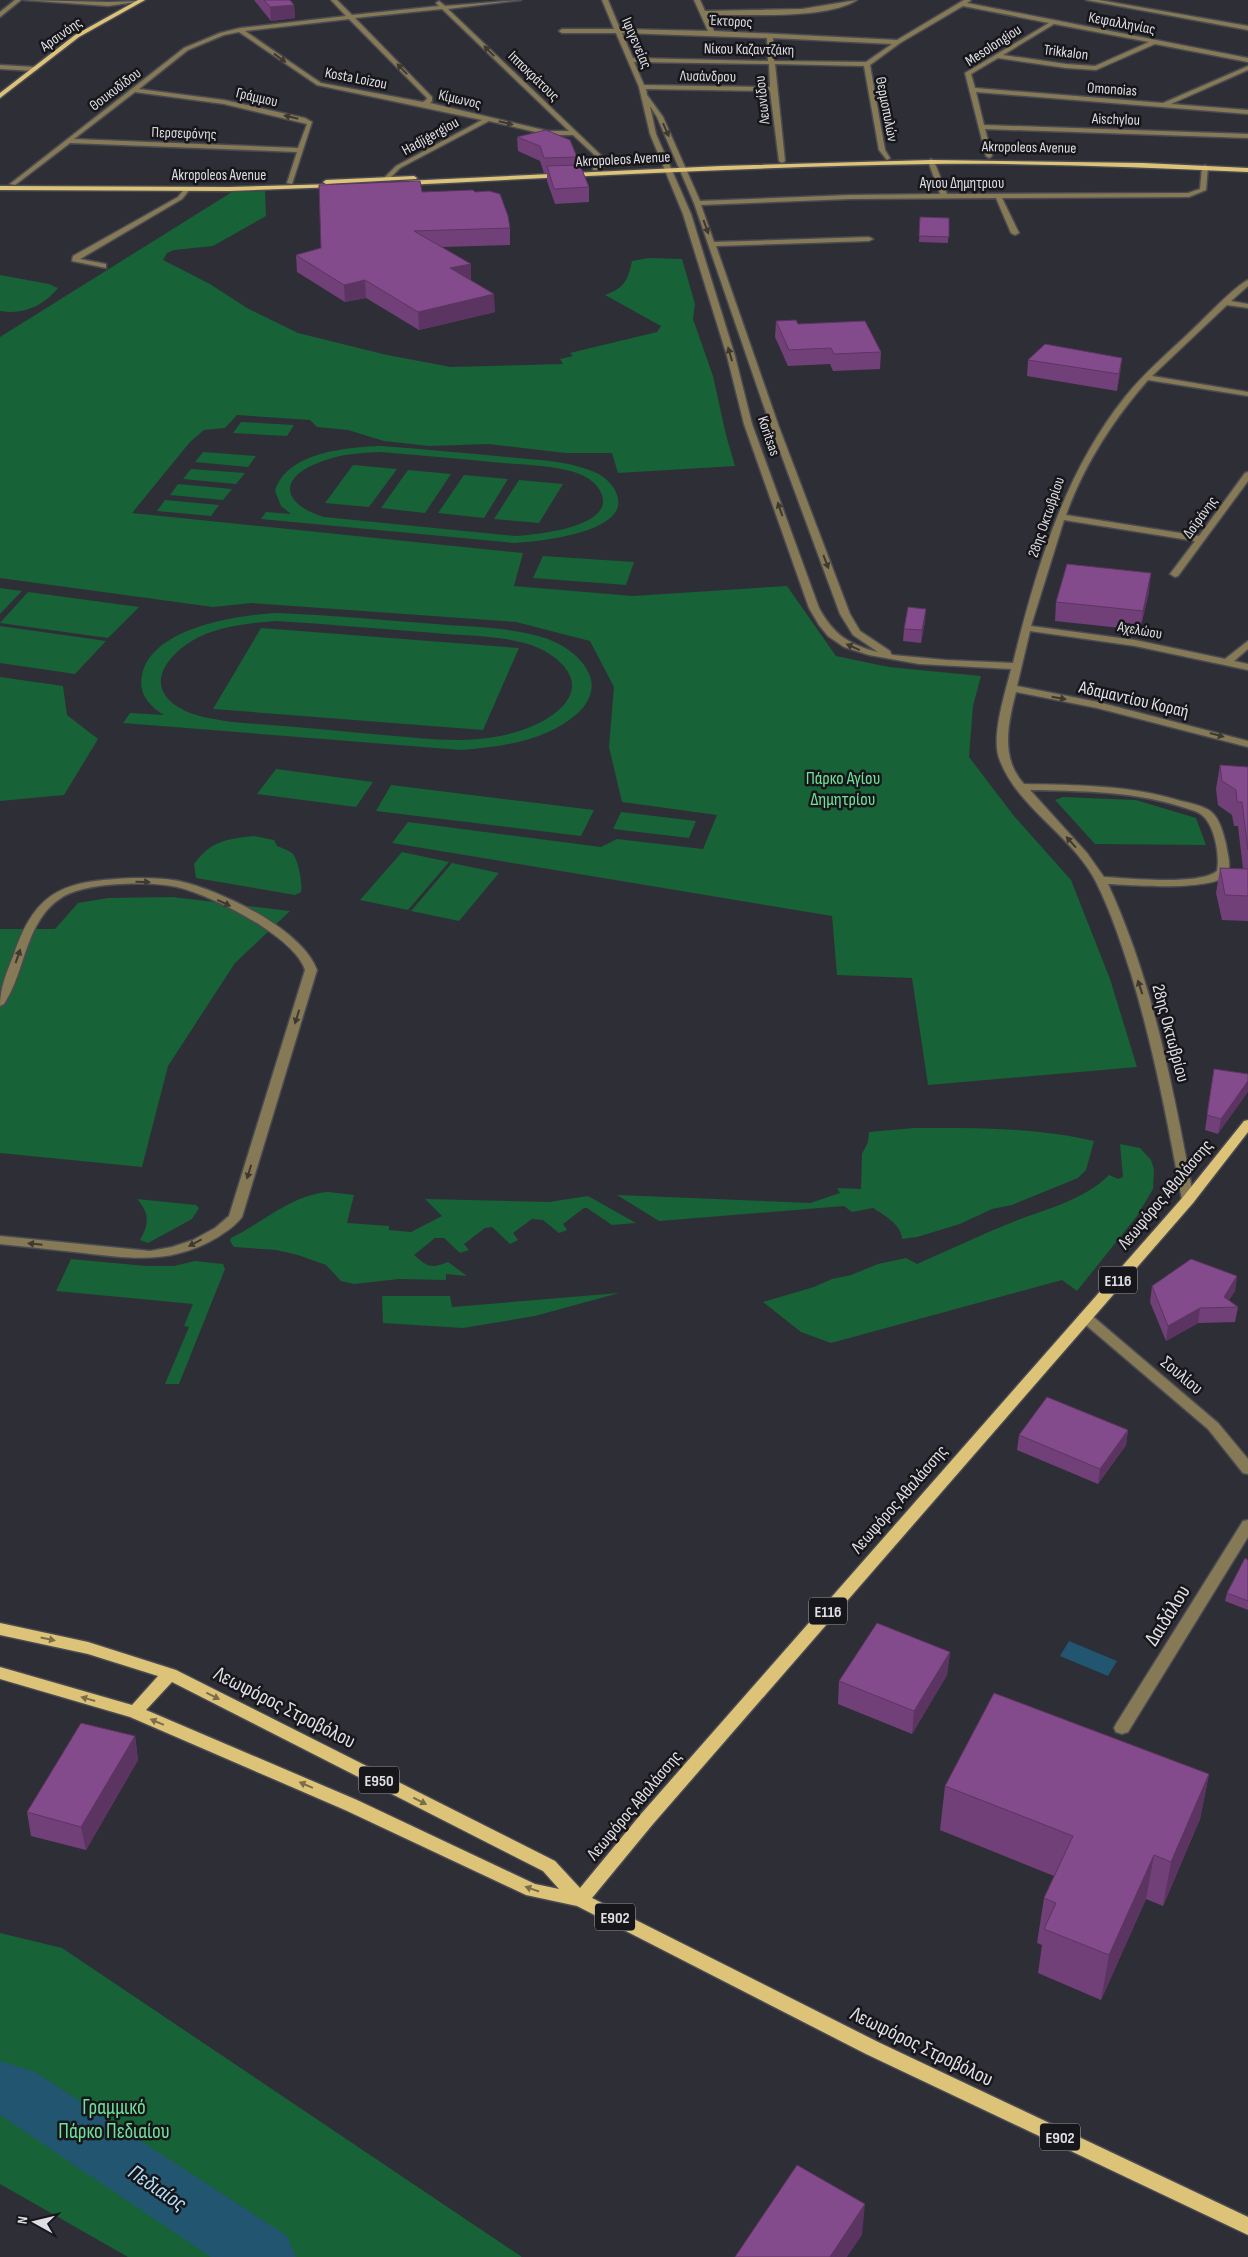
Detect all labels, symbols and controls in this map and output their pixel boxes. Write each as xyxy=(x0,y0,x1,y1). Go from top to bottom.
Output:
street label: Κεφαλληνίας xyxy=(1087,8,1157,39)
street label: Έκτορος xyxy=(708,11,753,32)
street label: Αρσινόης xyxy=(36,13,86,56)
street label: Ιφιγενείας xyxy=(617,15,656,72)
street label: Mesolongiou xyxy=(962,20,1025,71)
street label: Νίκου Καζαντζάκη xyxy=(704,39,794,60)
street label: Trikkalon xyxy=(1043,40,1089,65)
one-way arrow xyxy=(483,46,495,58)
street label: Ιπποκράτους xyxy=(504,47,564,106)
one-way arrow xyxy=(273,53,287,63)
street label: Kosta Loizou xyxy=(323,63,389,94)
street label: Θουκυδίδου xyxy=(85,64,145,115)
one-way arrow xyxy=(396,64,408,76)
street label: Λυσάνδρου xyxy=(679,66,736,86)
street label: Λεωνίδου xyxy=(750,75,775,126)
street label: Θερμοπυλών xyxy=(871,75,902,143)
street label: Omonoias xyxy=(1086,78,1137,101)
street label: Γράμμου xyxy=(234,83,280,112)
street label: Κίμωνος xyxy=(437,85,483,114)
street label: Aischylou xyxy=(1091,109,1140,130)
one-way arrow xyxy=(284,113,299,121)
street label: Hadjigergiou xyxy=(398,113,462,160)
one-way arrow xyxy=(498,119,513,127)
street label: Περσεφόνης xyxy=(151,123,217,144)
one-way arrow xyxy=(662,123,670,137)
street label: Akropoleos Avenue xyxy=(981,137,1076,158)
street label: Akropoleos Avenue xyxy=(574,148,671,172)
street label: Akropoleos Avenue xyxy=(171,166,266,185)
street label: Αγιου Δημητριου xyxy=(919,174,1004,193)
one-way arrow xyxy=(703,220,710,235)
one-way arrow xyxy=(725,347,733,362)
street label: Koritsas xyxy=(753,414,784,459)
street label: 28ης Οκτωβρίου xyxy=(1024,474,1069,560)
street label: Δοϊράνης xyxy=(1179,492,1222,542)
one-way arrow xyxy=(775,501,783,516)
one-way arrow xyxy=(823,554,830,569)
street label: Αχελώου xyxy=(1115,617,1164,644)
one-way arrow xyxy=(846,643,860,651)
street label: Αδαμαντίου Κοραή xyxy=(1076,676,1191,722)
one-way arrow xyxy=(1051,695,1067,703)
one-way arrow xyxy=(1210,732,1225,740)
park label: Πάρκο Αγίου Δημητρίου xyxy=(806,768,880,810)
one-way arrow xyxy=(1065,836,1077,848)
one-way arrow xyxy=(136,878,152,886)
one-way arrow xyxy=(217,899,231,907)
one-way arrow xyxy=(15,949,22,964)
one-way arrow xyxy=(1136,979,1144,994)
street label: 28ης Οκτωβρίου xyxy=(1147,982,1194,1085)
one-way arrow xyxy=(292,1010,300,1025)
street label: Λεωφόρος Αθαλάσσης xyxy=(1113,1135,1217,1254)
one-way arrow xyxy=(244,1165,252,1180)
one-way arrow xyxy=(187,1239,202,1247)
one-way arrow xyxy=(27,1240,43,1248)
road number: E116 xyxy=(1099,1266,1137,1294)
street label: Σουλίου xyxy=(1156,1352,1207,1399)
street label: Λεωφόρος Αθαλάσσης xyxy=(846,1441,952,1559)
street label: Δαιδάλου xyxy=(1139,1580,1196,1650)
road number: E116 xyxy=(809,1598,847,1624)
one-way arrow xyxy=(40,1636,56,1644)
street label: Λεωφόρος Στροβόλου xyxy=(209,1661,360,1754)
one-way arrow xyxy=(206,1692,220,1700)
one-way arrow xyxy=(80,1694,95,1702)
one-way arrow xyxy=(150,1717,164,1725)
street label: Λεωφόρος Αθαλάσσης xyxy=(582,1746,686,1865)
road number: E950 xyxy=(359,1766,399,1794)
one-way arrow xyxy=(299,1781,313,1789)
one-way arrow xyxy=(413,1797,428,1805)
one-way arrow xyxy=(524,1884,539,1892)
road number: E902 xyxy=(595,1904,635,1930)
street label: Λεωφόρος Στροβόλου xyxy=(845,2001,997,2092)
park label: Γραμμικό Πάρκο Πεδιαίου xyxy=(58,2095,170,2144)
road number: E902 xyxy=(1040,2124,1080,2150)
water label: Πεδιαίος xyxy=(123,2159,192,2218)
north arrow xyxy=(10,2197,60,2247)
text: N xyxy=(14,2215,32,2225)

